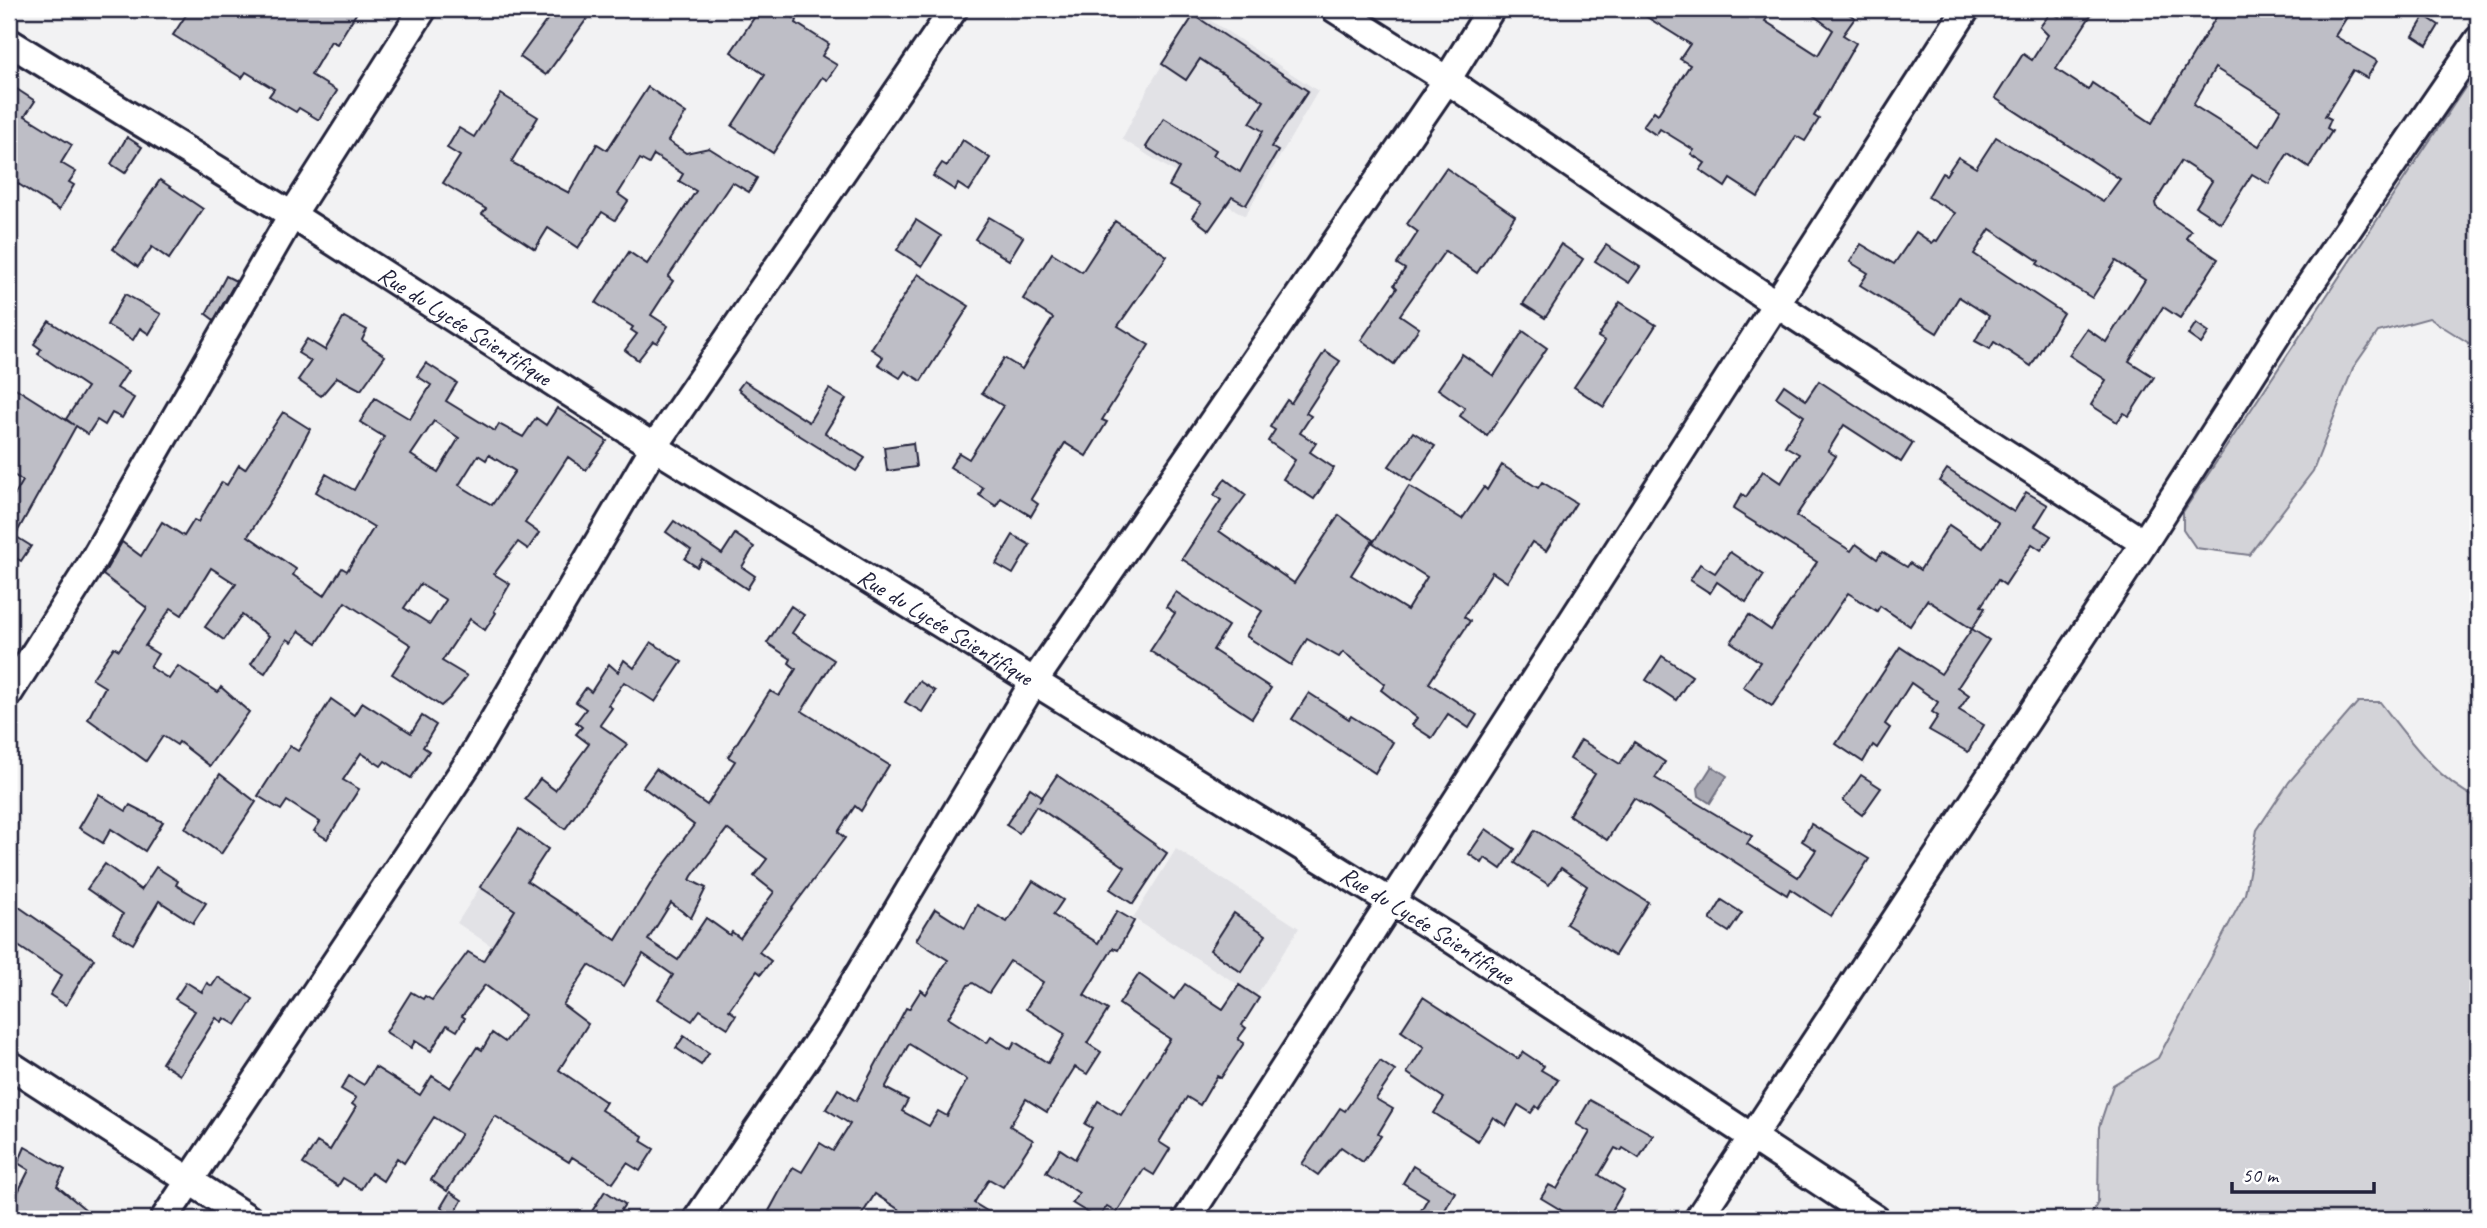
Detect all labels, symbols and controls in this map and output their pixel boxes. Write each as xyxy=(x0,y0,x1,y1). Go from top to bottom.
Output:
street label: Rue du Lycée Scientifique xyxy=(373,259,559,393)
street label: Rue du Lycée Scientifique xyxy=(852,562,1040,693)
street label: Rue du Lycée Scientifique xyxy=(1335,859,1522,993)
scale bar xyxy=(2232,1151,2373,1195)
text: 50 m xyxy=(2242,1162,2280,1188)

